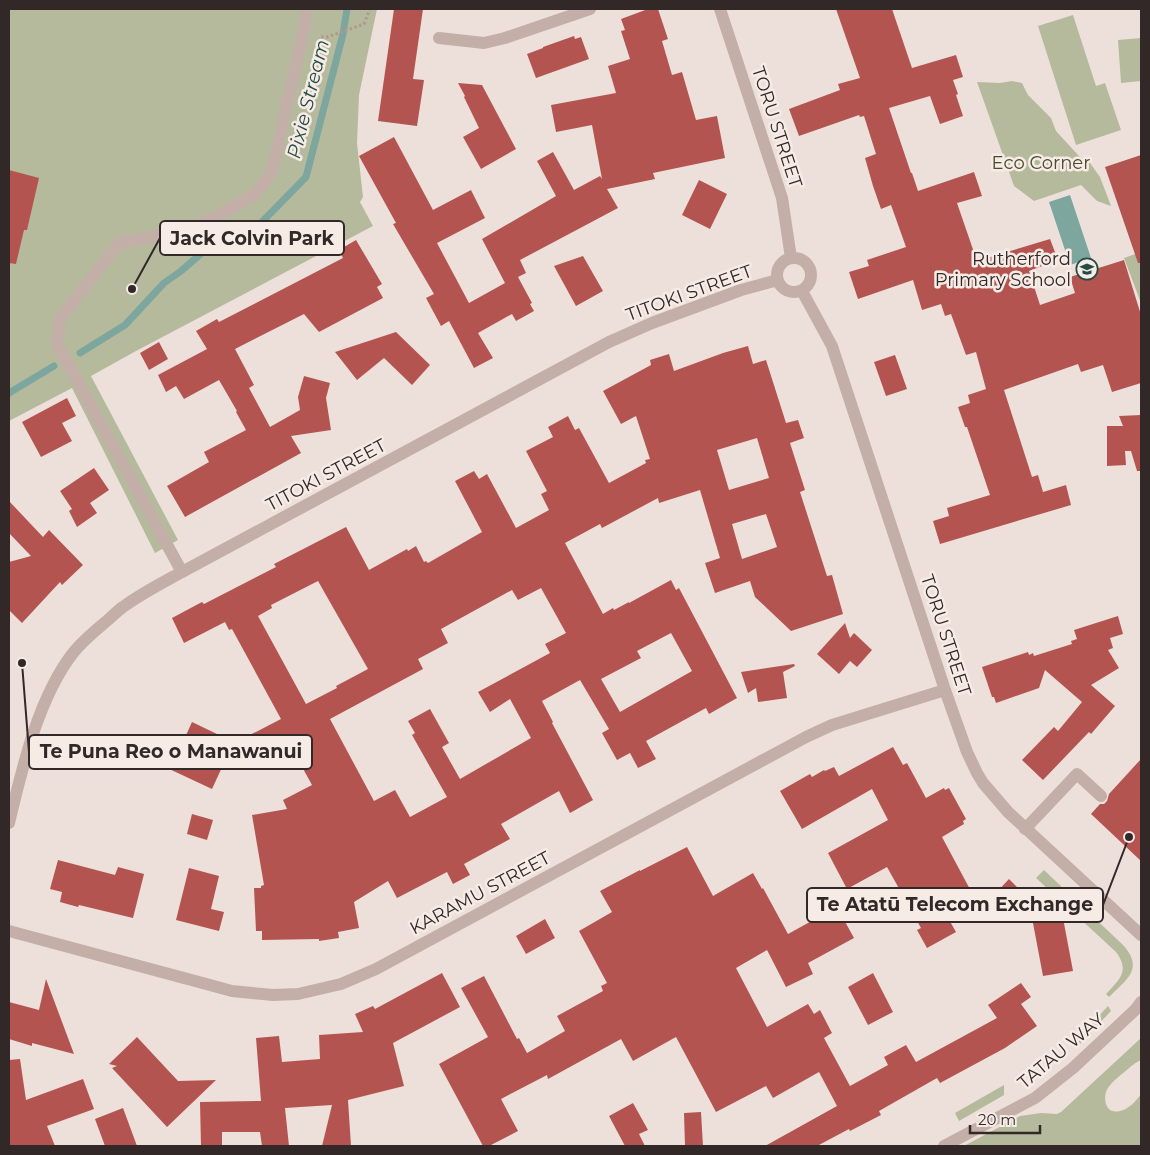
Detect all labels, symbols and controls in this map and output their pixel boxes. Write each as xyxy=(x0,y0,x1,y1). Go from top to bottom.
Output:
water label: Pixie Stream xyxy=(282,37,334,161)
street label: TORU STREET xyxy=(747,64,807,191)
park label: Eco Corner xyxy=(992,152,1090,174)
callout: Jack Colvin Park xyxy=(160,221,344,255)
text: Jack Colvin Park xyxy=(169,227,335,250)
place label: Rutherford Primary School xyxy=(935,248,1071,291)
school or university icon: Rutherford Primary School xyxy=(1075,257,1099,281)
street label: TITOKI STREET xyxy=(623,260,756,326)
street label: TITOKI STREET xyxy=(262,434,390,516)
street label: TORU STREET xyxy=(916,572,976,699)
callout: Te Puna Reo o Manawanui xyxy=(29,735,312,769)
text: Te Puna Reo o Manawanui xyxy=(40,740,302,763)
street label: KARAMU STREET xyxy=(406,846,555,939)
callout: Te Atatū Telecom Exchange xyxy=(807,888,1103,922)
text: Te Atatū Telecom Exchange xyxy=(817,893,1093,916)
street label: TATAU WAY xyxy=(1013,1008,1109,1094)
scale bar xyxy=(970,1102,1040,1134)
text: 20 m xyxy=(978,1110,1016,1129)

